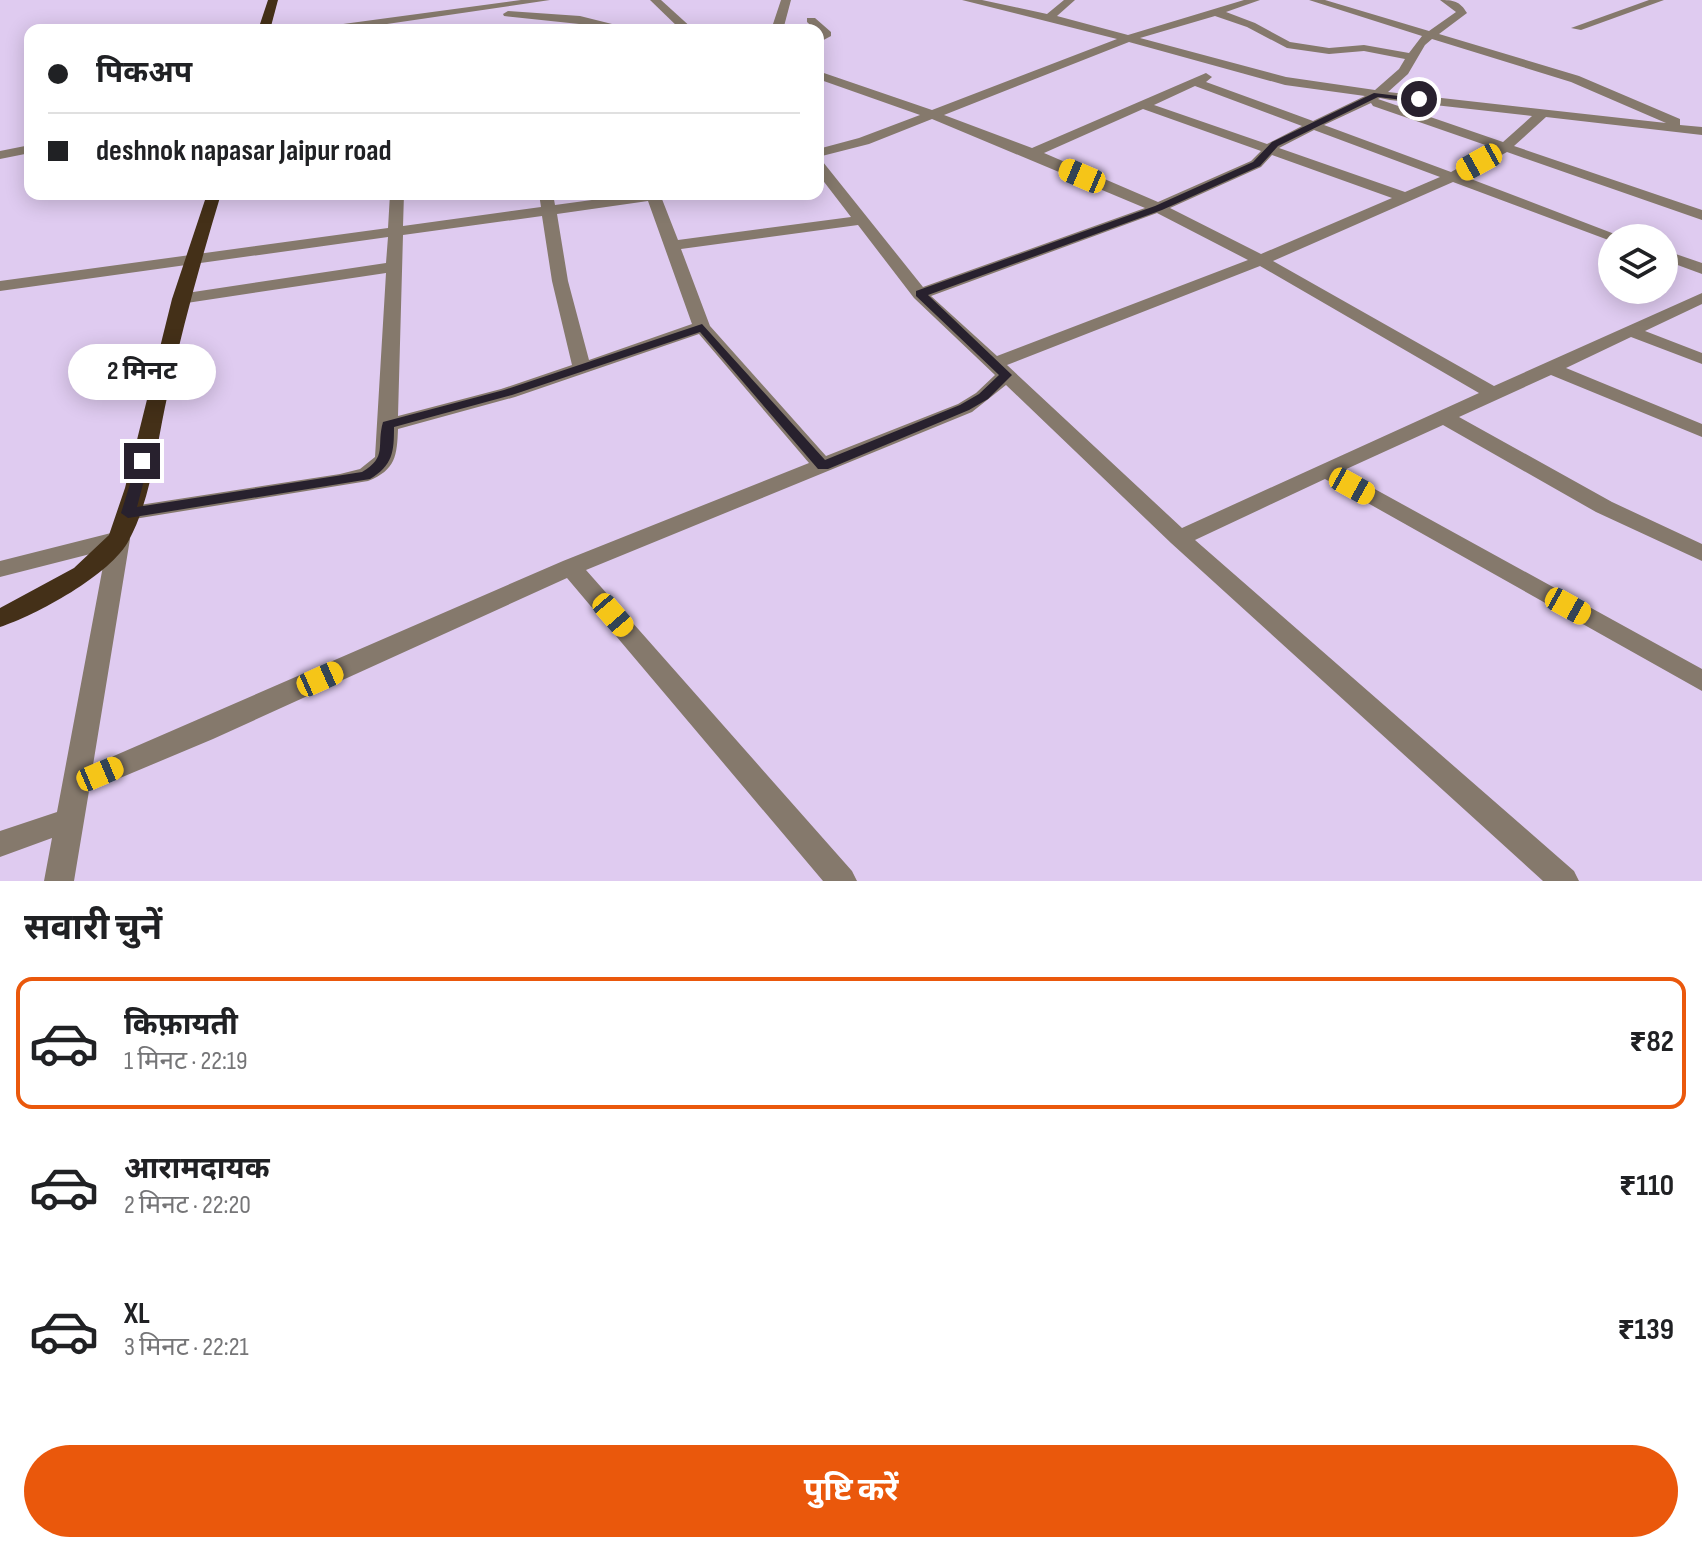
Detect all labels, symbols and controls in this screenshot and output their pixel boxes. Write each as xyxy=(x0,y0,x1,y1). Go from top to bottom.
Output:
text: पिकअप xyxy=(96,55,192,91)
route start xyxy=(1401,81,1437,117)
text: deshnok napasar Jaipur road xyxy=(96,133,392,169)
car xyxy=(1452,140,1506,184)
car xyxy=(1055,156,1109,196)
map controls xyxy=(1598,224,1678,304)
button: layers xyxy=(1598,224,1678,304)
callout: 2 मिनट xyxy=(68,345,216,401)
text: 2 मिनट xyxy=(107,356,177,387)
route end xyxy=(124,443,160,479)
car xyxy=(1325,464,1379,508)
car xyxy=(1541,584,1595,628)
car xyxy=(588,589,638,641)
car xyxy=(293,658,347,700)
car xyxy=(73,754,127,794)
text: सवारी चुनें xyxy=(24,907,162,950)
icon: car xyxy=(28,1007,100,1079)
text: किफ़ायती xyxy=(124,1007,238,1043)
text: ₹82 xyxy=(1629,1024,1674,1060)
text: 1 मिनट · 22:19 xyxy=(124,1046,247,1077)
icon: car xyxy=(28,1151,100,1223)
text: आरामदायक xyxy=(124,1151,270,1187)
text: ₹110 xyxy=(1619,1168,1674,1204)
text: 2 मिनट · 22:20 xyxy=(124,1190,251,1221)
icon: car xyxy=(28,1295,100,1367)
text: XL xyxy=(124,1296,150,1332)
text: ₹139 xyxy=(1617,1312,1674,1348)
text: 3 मिनट · 22:21 xyxy=(124,1332,249,1363)
button: पुष्टि करें xyxy=(24,1445,1678,1537)

